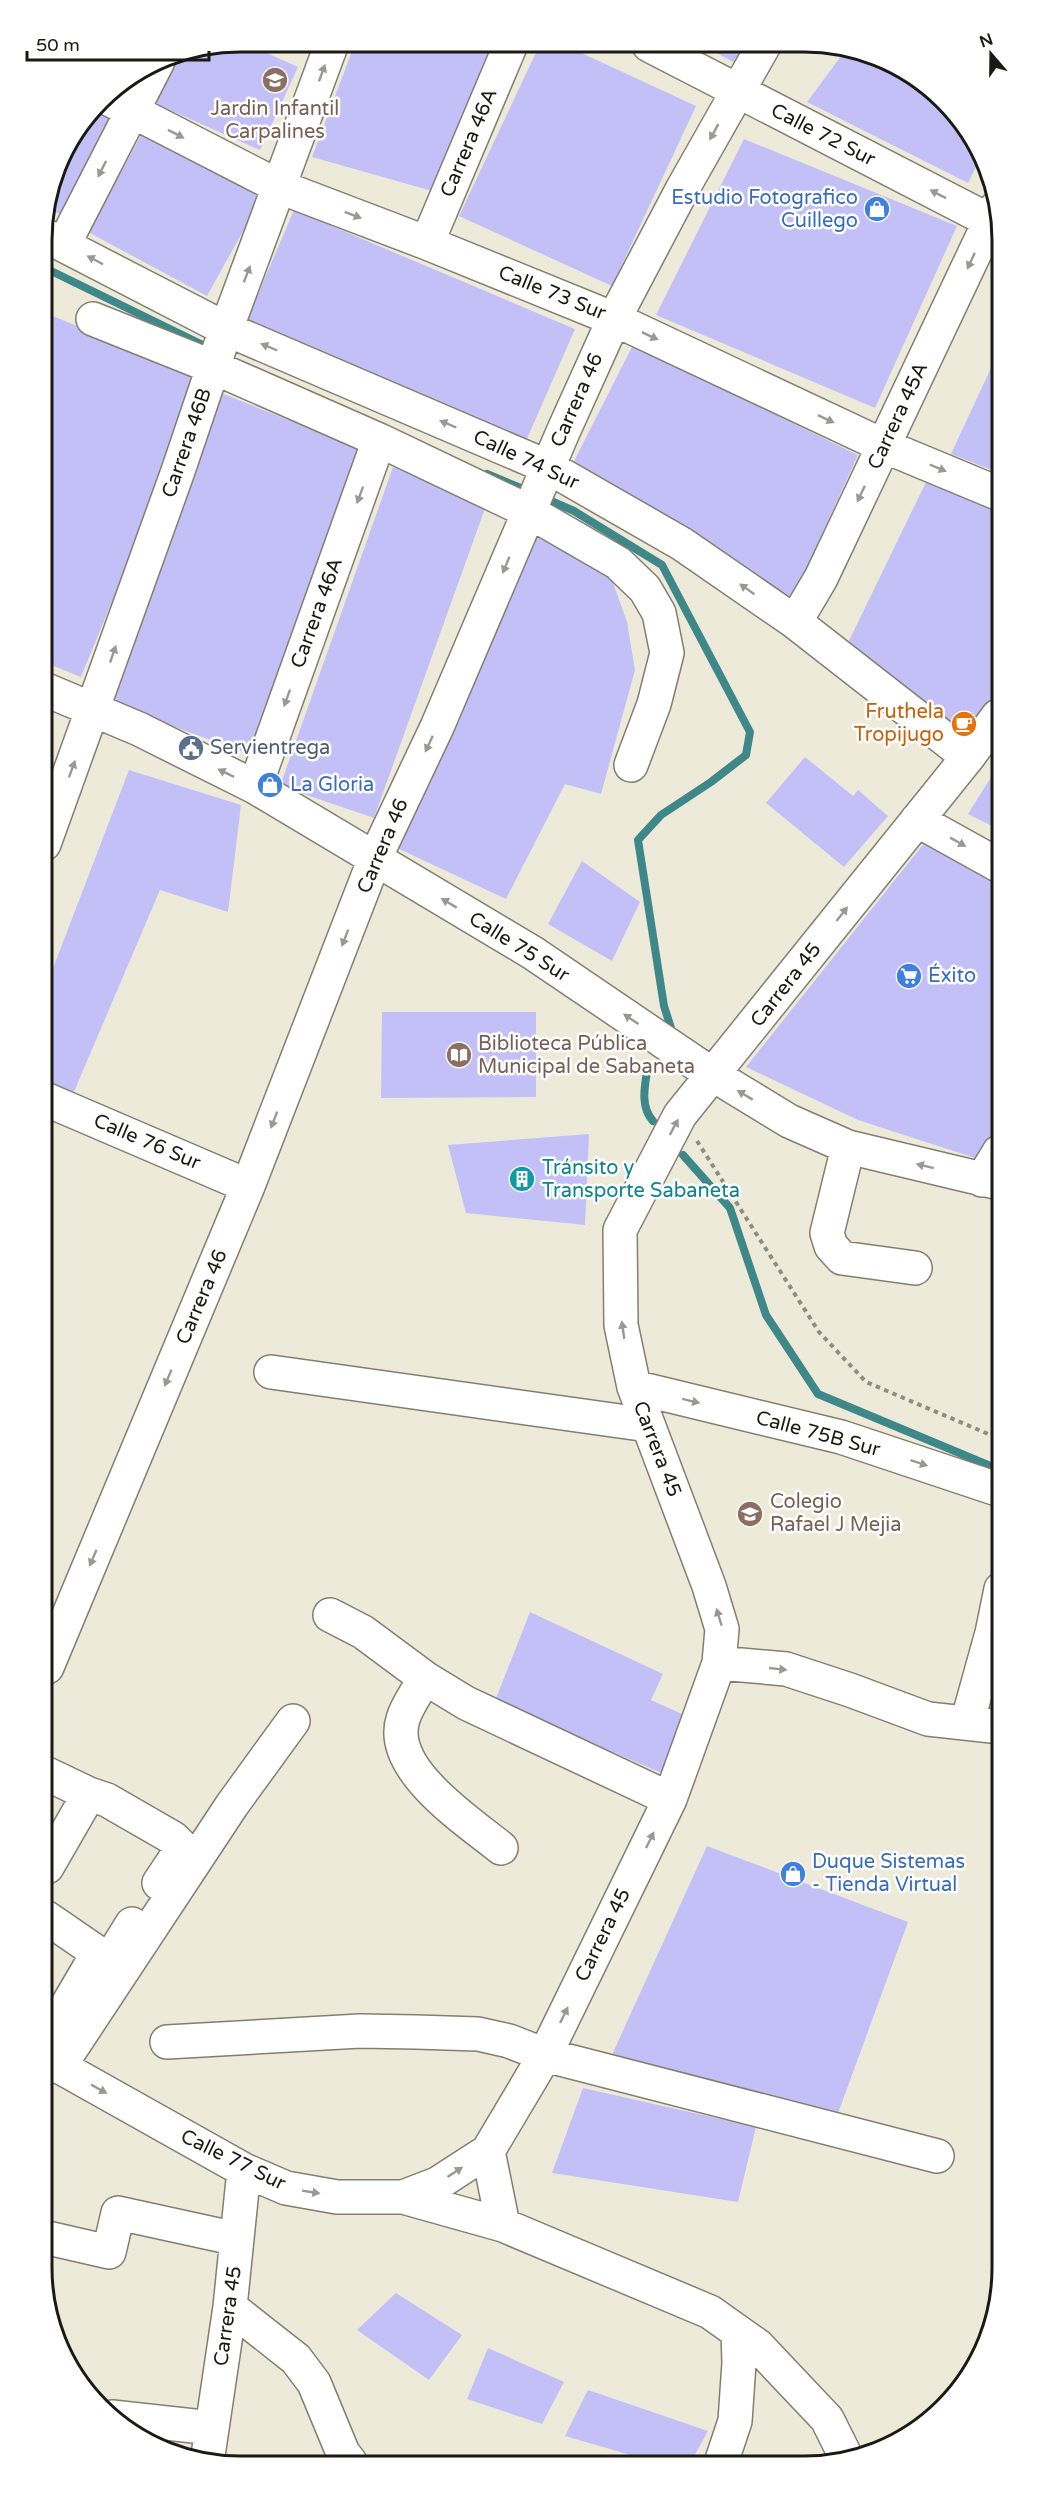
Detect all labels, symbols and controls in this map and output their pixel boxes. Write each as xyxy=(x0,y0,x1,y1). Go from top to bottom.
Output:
scale bar xyxy=(27,24,208,62)
north arrow xyxy=(961,24,1021,84)
text: N xyxy=(977,29,996,52)
text: 50 m xyxy=(36,34,80,56)
one-way arrow xyxy=(317,64,327,82)
school or university icon: Jardin Infantil Carpalines xyxy=(260,65,290,95)
street label: Carrera 46A xyxy=(435,85,503,201)
place label: Jardin Infantil Carpalines xyxy=(211,97,339,144)
street label: Calle 72 Sur xyxy=(767,98,880,172)
one-way arrow xyxy=(709,124,719,141)
one-way arrow xyxy=(167,129,184,138)
one-way arrow xyxy=(98,160,108,178)
place label: Estudio Fotografico Cuillego xyxy=(671,186,858,233)
one-way arrow xyxy=(930,189,947,199)
shop icon: Estudio Fotografico Cuillego xyxy=(862,194,892,224)
one-way arrow xyxy=(344,210,362,220)
one-way arrow xyxy=(966,252,976,270)
one-way arrow xyxy=(86,256,104,266)
street label: Calle 73 Sur xyxy=(495,261,610,326)
one-way arrow xyxy=(242,265,252,283)
one-way arrow xyxy=(642,331,659,340)
one-way arrow xyxy=(261,343,278,352)
street label: Carrera 46 xyxy=(546,349,608,451)
street label: Carrera 45A xyxy=(863,359,933,473)
street label: Carrera 46B xyxy=(157,385,217,501)
one-way arrow xyxy=(818,414,835,423)
one-way arrow xyxy=(440,420,457,429)
street label: Calle 74 Sur xyxy=(469,425,583,495)
one-way arrow xyxy=(929,464,947,473)
one-way arrow xyxy=(354,486,364,504)
one-way arrow xyxy=(856,486,865,503)
street label: Carrera 46A xyxy=(286,555,348,671)
one-way arrow xyxy=(501,556,510,573)
one-way arrow xyxy=(739,584,755,595)
one-way arrow xyxy=(109,645,119,663)
one-way arrow xyxy=(281,689,291,707)
place label: Fruthela Tropijugo xyxy=(854,700,944,747)
cafe icon: Fruthela Tropijugo xyxy=(949,709,979,739)
public building icon: Servientrega xyxy=(176,733,206,763)
one-way arrow xyxy=(424,735,433,752)
place label: Servientrega xyxy=(210,736,330,760)
one-way arrow xyxy=(67,760,77,778)
one-way arrow xyxy=(218,768,235,777)
shop icon: La Gloria xyxy=(255,770,285,800)
place label: La Gloria xyxy=(290,773,374,797)
street label: Carrera 46 xyxy=(352,795,414,897)
one-way arrow xyxy=(950,837,967,847)
one-way arrow xyxy=(440,898,457,908)
one-way arrow xyxy=(836,906,849,922)
street label: Calle 75 Sur xyxy=(464,907,574,988)
one-way arrow xyxy=(340,930,350,948)
street label: Carrera 45 xyxy=(746,938,826,1032)
supermarket icon: Éxito xyxy=(894,961,924,991)
place label: Éxito xyxy=(928,963,976,988)
one-way arrow xyxy=(623,1013,639,1025)
place label: Biblioteca Pública Municipal de Sabaneta xyxy=(478,1032,695,1079)
library icon: Biblioteca Pública Municipal de Sabaneta xyxy=(444,1040,474,1070)
one-way arrow xyxy=(737,1090,753,1101)
street label: Calle 76 Sur xyxy=(90,1109,204,1175)
one-way arrow xyxy=(269,1111,278,1129)
one-way arrow xyxy=(669,1118,679,1135)
place label: Tránsito y Transporte Sabaneta xyxy=(542,1156,740,1203)
one-way arrow xyxy=(916,1160,934,1170)
building icon: Tránsito y Transporte Sabaneta xyxy=(507,1164,537,1194)
street label: Carrera 46 xyxy=(171,1246,233,1348)
one-way arrow xyxy=(618,1320,627,1339)
one-way arrow xyxy=(163,1369,172,1387)
one-way arrow xyxy=(681,1397,700,1407)
street label: Carrera 45 xyxy=(628,1398,686,1500)
street label: Calle 75B Sur xyxy=(753,1406,883,1462)
one-way arrow xyxy=(910,1459,928,1469)
place label: Colegio Rafael J Mejia xyxy=(770,1490,901,1537)
school or university icon: Colegio Rafael J Mejia xyxy=(735,1499,765,1529)
one-way arrow xyxy=(87,1549,97,1567)
one-way arrow xyxy=(713,1608,723,1626)
one-way arrow xyxy=(768,1664,787,1674)
one-way arrow xyxy=(646,1831,655,1848)
place label: Duque Sistemas - Tienda Virtual xyxy=(812,1850,965,1897)
shop icon: Duque Sistemas - Tienda Virtual xyxy=(778,1859,808,1889)
street label: Carrera 45 xyxy=(570,1884,636,1986)
one-way arrow xyxy=(560,2006,569,2023)
one-way arrow xyxy=(91,2084,108,2094)
street label: Calle 77 Sur xyxy=(177,2124,290,2196)
one-way arrow xyxy=(447,2166,463,2178)
one-way arrow xyxy=(301,2188,320,2197)
street label: Carrera 45 xyxy=(209,2264,247,2368)

